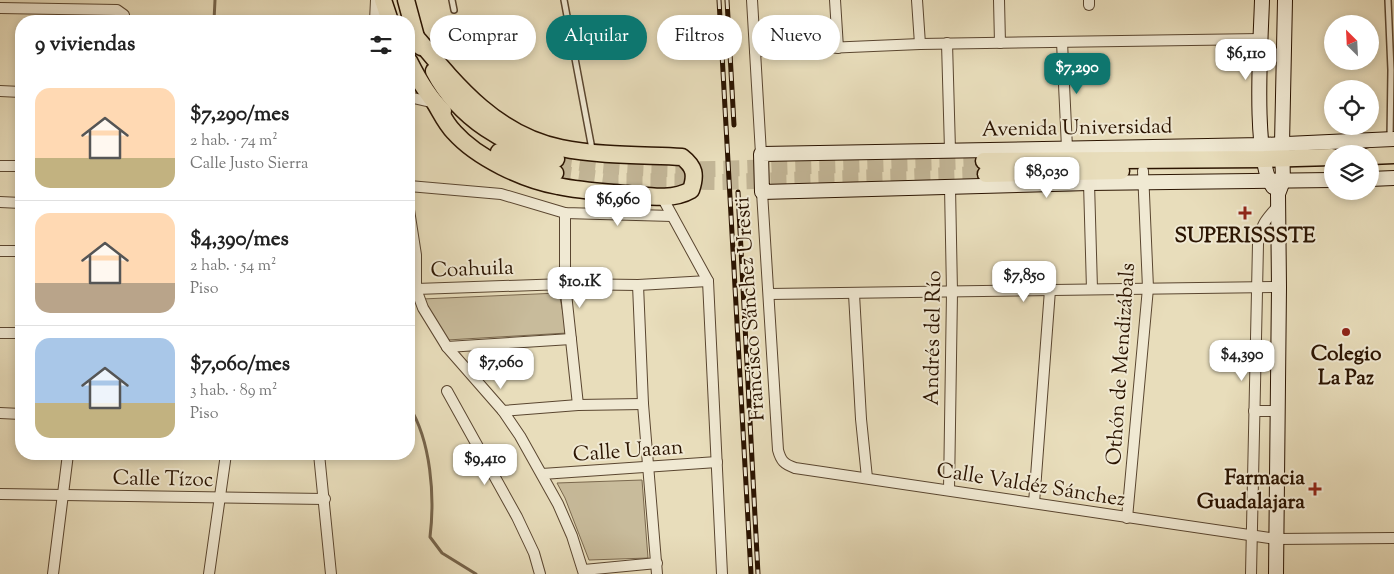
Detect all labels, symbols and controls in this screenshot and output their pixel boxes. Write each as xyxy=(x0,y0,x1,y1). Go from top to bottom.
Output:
chip: Comprar xyxy=(430,15,536,60)
chip: Alquilar xyxy=(546,15,647,60)
chip: Filtros xyxy=(657,15,742,60)
chip: Nuevo xyxy=(752,15,840,60)
north arrow xyxy=(1324,15,1379,70)
map controls xyxy=(1324,15,1379,200)
text: 9 viviendas xyxy=(35,30,135,60)
icon: filters xyxy=(367,31,395,59)
pin: $6,110 xyxy=(1205,38,1287,81)
text: $6,110 xyxy=(1226,43,1266,66)
pin: $7,290 xyxy=(1036,52,1118,95)
text: $7,290 xyxy=(1055,57,1099,80)
button: locate xyxy=(1324,80,1379,135)
text: $7,290/mes xyxy=(190,100,289,130)
icon: home xyxy=(75,108,135,168)
street label: Avenida Universidad xyxy=(981,112,1173,146)
text: 2 hab. · 74 m² xyxy=(190,130,278,153)
button: layers xyxy=(1324,145,1379,200)
text: Calle Justo Sierra xyxy=(190,153,308,176)
pin: $8,030 xyxy=(1006,156,1088,199)
text: $8,030 xyxy=(1025,161,1069,184)
pin: $6,960 xyxy=(577,184,659,227)
text: $6,960 xyxy=(596,189,640,212)
street label: Francisco Sánchez Uresti xyxy=(728,196,774,422)
marker: SUPERISSSTE xyxy=(1238,206,1252,220)
place label: SUPERISSSTE xyxy=(1174,222,1316,252)
text: $4,390/mes xyxy=(190,225,289,255)
icon: home xyxy=(75,233,135,293)
street label: Coahuila xyxy=(430,254,514,286)
text: 2 hab. · 54 m² xyxy=(190,255,276,278)
pin: $7,850 xyxy=(983,260,1065,303)
street label: Othón de Mendizábals xyxy=(1100,262,1144,466)
text: $7,850 xyxy=(1003,265,1045,288)
pin: $10.1K xyxy=(539,266,621,309)
street label: Andrés del Río xyxy=(918,270,950,406)
text: $10.1K xyxy=(559,271,601,294)
text: Piso xyxy=(190,278,218,301)
marker: Colegio La Paz xyxy=(1340,326,1352,338)
pin: $4,390 xyxy=(1201,340,1283,382)
place label: Colegio La Paz xyxy=(1311,340,1382,394)
text: $4,390 xyxy=(1220,344,1264,367)
pin: $7,060 xyxy=(460,348,542,390)
text: $7,060/mes xyxy=(190,350,290,380)
text: $7,060 xyxy=(479,352,523,375)
icon: home xyxy=(75,358,135,418)
text: 3 hab. · 89 m² xyxy=(190,380,278,403)
text: Piso xyxy=(190,403,218,426)
street label: Calle Uaaan xyxy=(572,433,684,471)
pin: $9,410 xyxy=(444,444,526,486)
text: $9,410 xyxy=(464,448,506,471)
street label: Calle Valdéz Sánchez xyxy=(934,456,1127,516)
street label: Calle Tízoc xyxy=(112,464,214,496)
place label: Farmacia Guadalajara xyxy=(1197,464,1305,518)
marker: Farmacia Guadalajara xyxy=(1309,483,1321,495)

